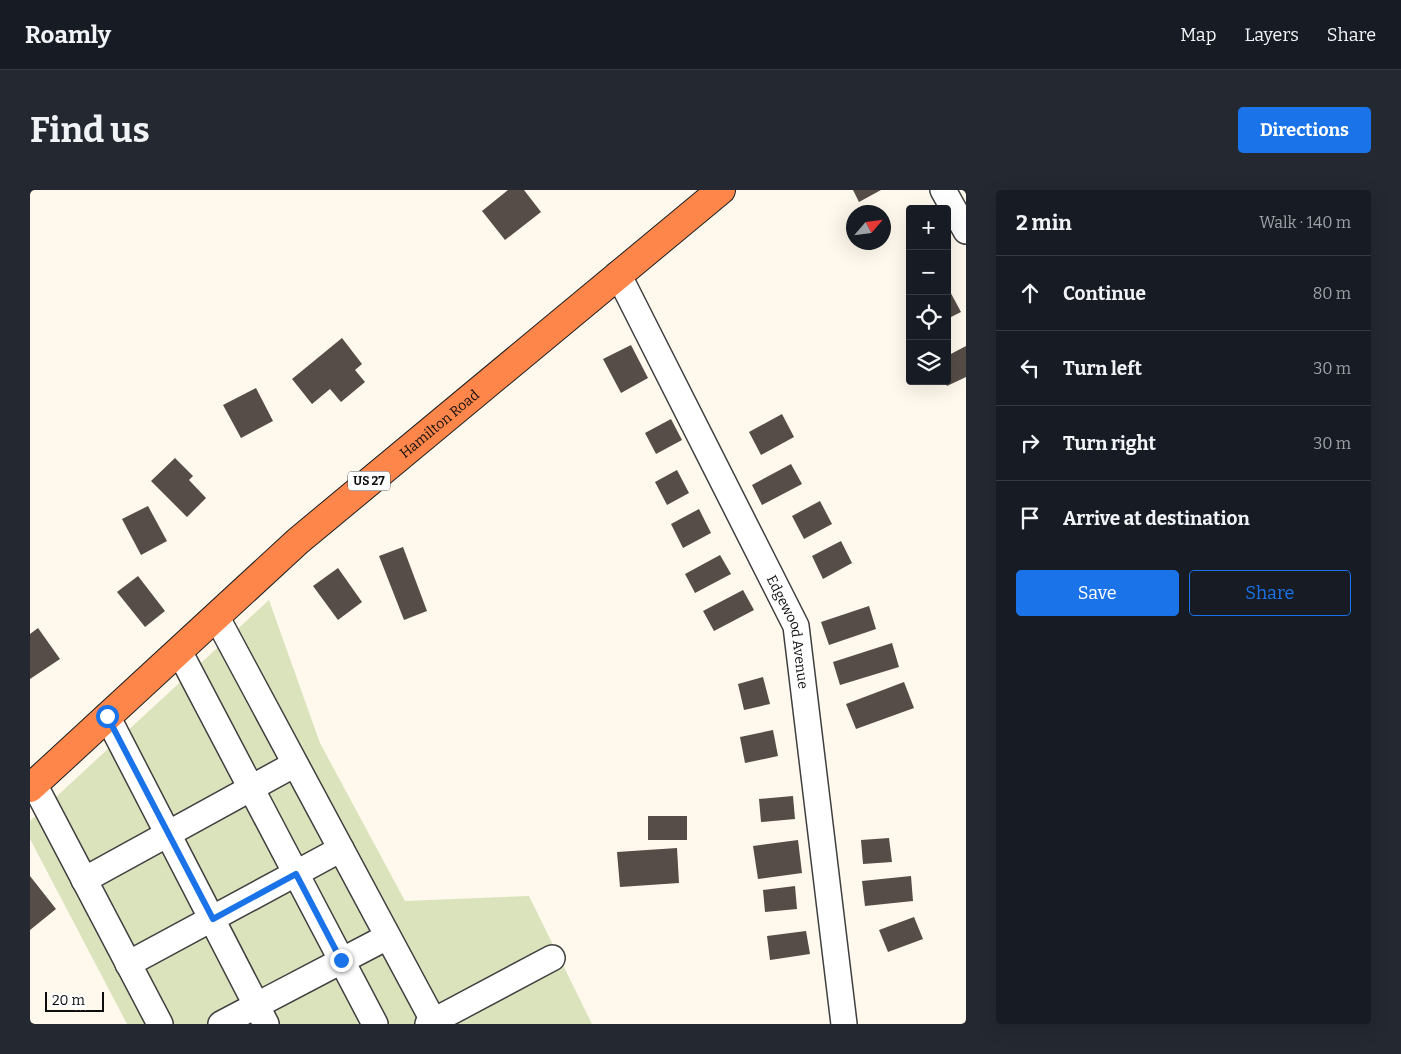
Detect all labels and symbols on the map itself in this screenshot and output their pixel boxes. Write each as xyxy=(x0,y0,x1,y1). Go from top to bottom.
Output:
north arrow xyxy=(846,205,891,250)
street label: Hamilton Road xyxy=(397,386,483,462)
road number: US 27 xyxy=(348,472,390,490)
street label: Edgewood Avenue xyxy=(763,572,812,690)
route start xyxy=(96,705,119,728)
route end xyxy=(330,949,353,972)
scale bar xyxy=(45,989,104,1012)

